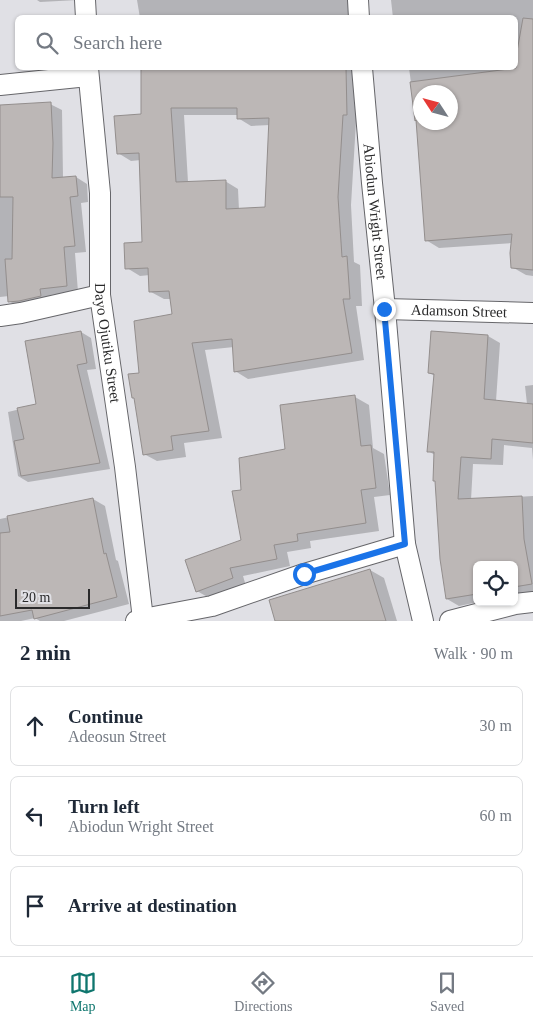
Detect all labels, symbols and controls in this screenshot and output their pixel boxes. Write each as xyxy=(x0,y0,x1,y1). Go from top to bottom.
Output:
search box xyxy=(15,15,518,70)
icon: search xyxy=(33,29,61,57)
text: Search here xyxy=(73,32,162,53)
north arrow xyxy=(413,85,458,130)
street label: Abiodun Wright Street xyxy=(361,143,390,281)
street label: Dayo Ojutiku Street xyxy=(92,283,124,405)
route end xyxy=(373,298,396,321)
street label: Adamson Street xyxy=(411,302,508,320)
map controls xyxy=(473,561,518,606)
button: locate xyxy=(473,561,518,606)
route start xyxy=(293,563,316,586)
scale bar xyxy=(15,586,90,609)
text: 20 m xyxy=(22,590,50,605)
text: 2 min xyxy=(20,641,71,665)
text: Walk · 90 m xyxy=(434,645,513,662)
text: Continue xyxy=(68,706,143,727)
icon: ahead xyxy=(21,712,49,740)
text: 30 m xyxy=(480,717,512,734)
text: Adeosun Street xyxy=(68,728,166,745)
text: Turn left xyxy=(68,796,140,817)
icon: left xyxy=(21,802,49,830)
text: 60 m xyxy=(480,807,512,824)
text: Abiodun Wright Street xyxy=(68,818,214,835)
icon: arrive xyxy=(21,892,49,920)
text: Arrive at destination xyxy=(68,895,237,916)
tab: Map xyxy=(69,969,97,1015)
tab: Directions xyxy=(234,969,293,1015)
tab: Saved xyxy=(430,969,464,1015)

